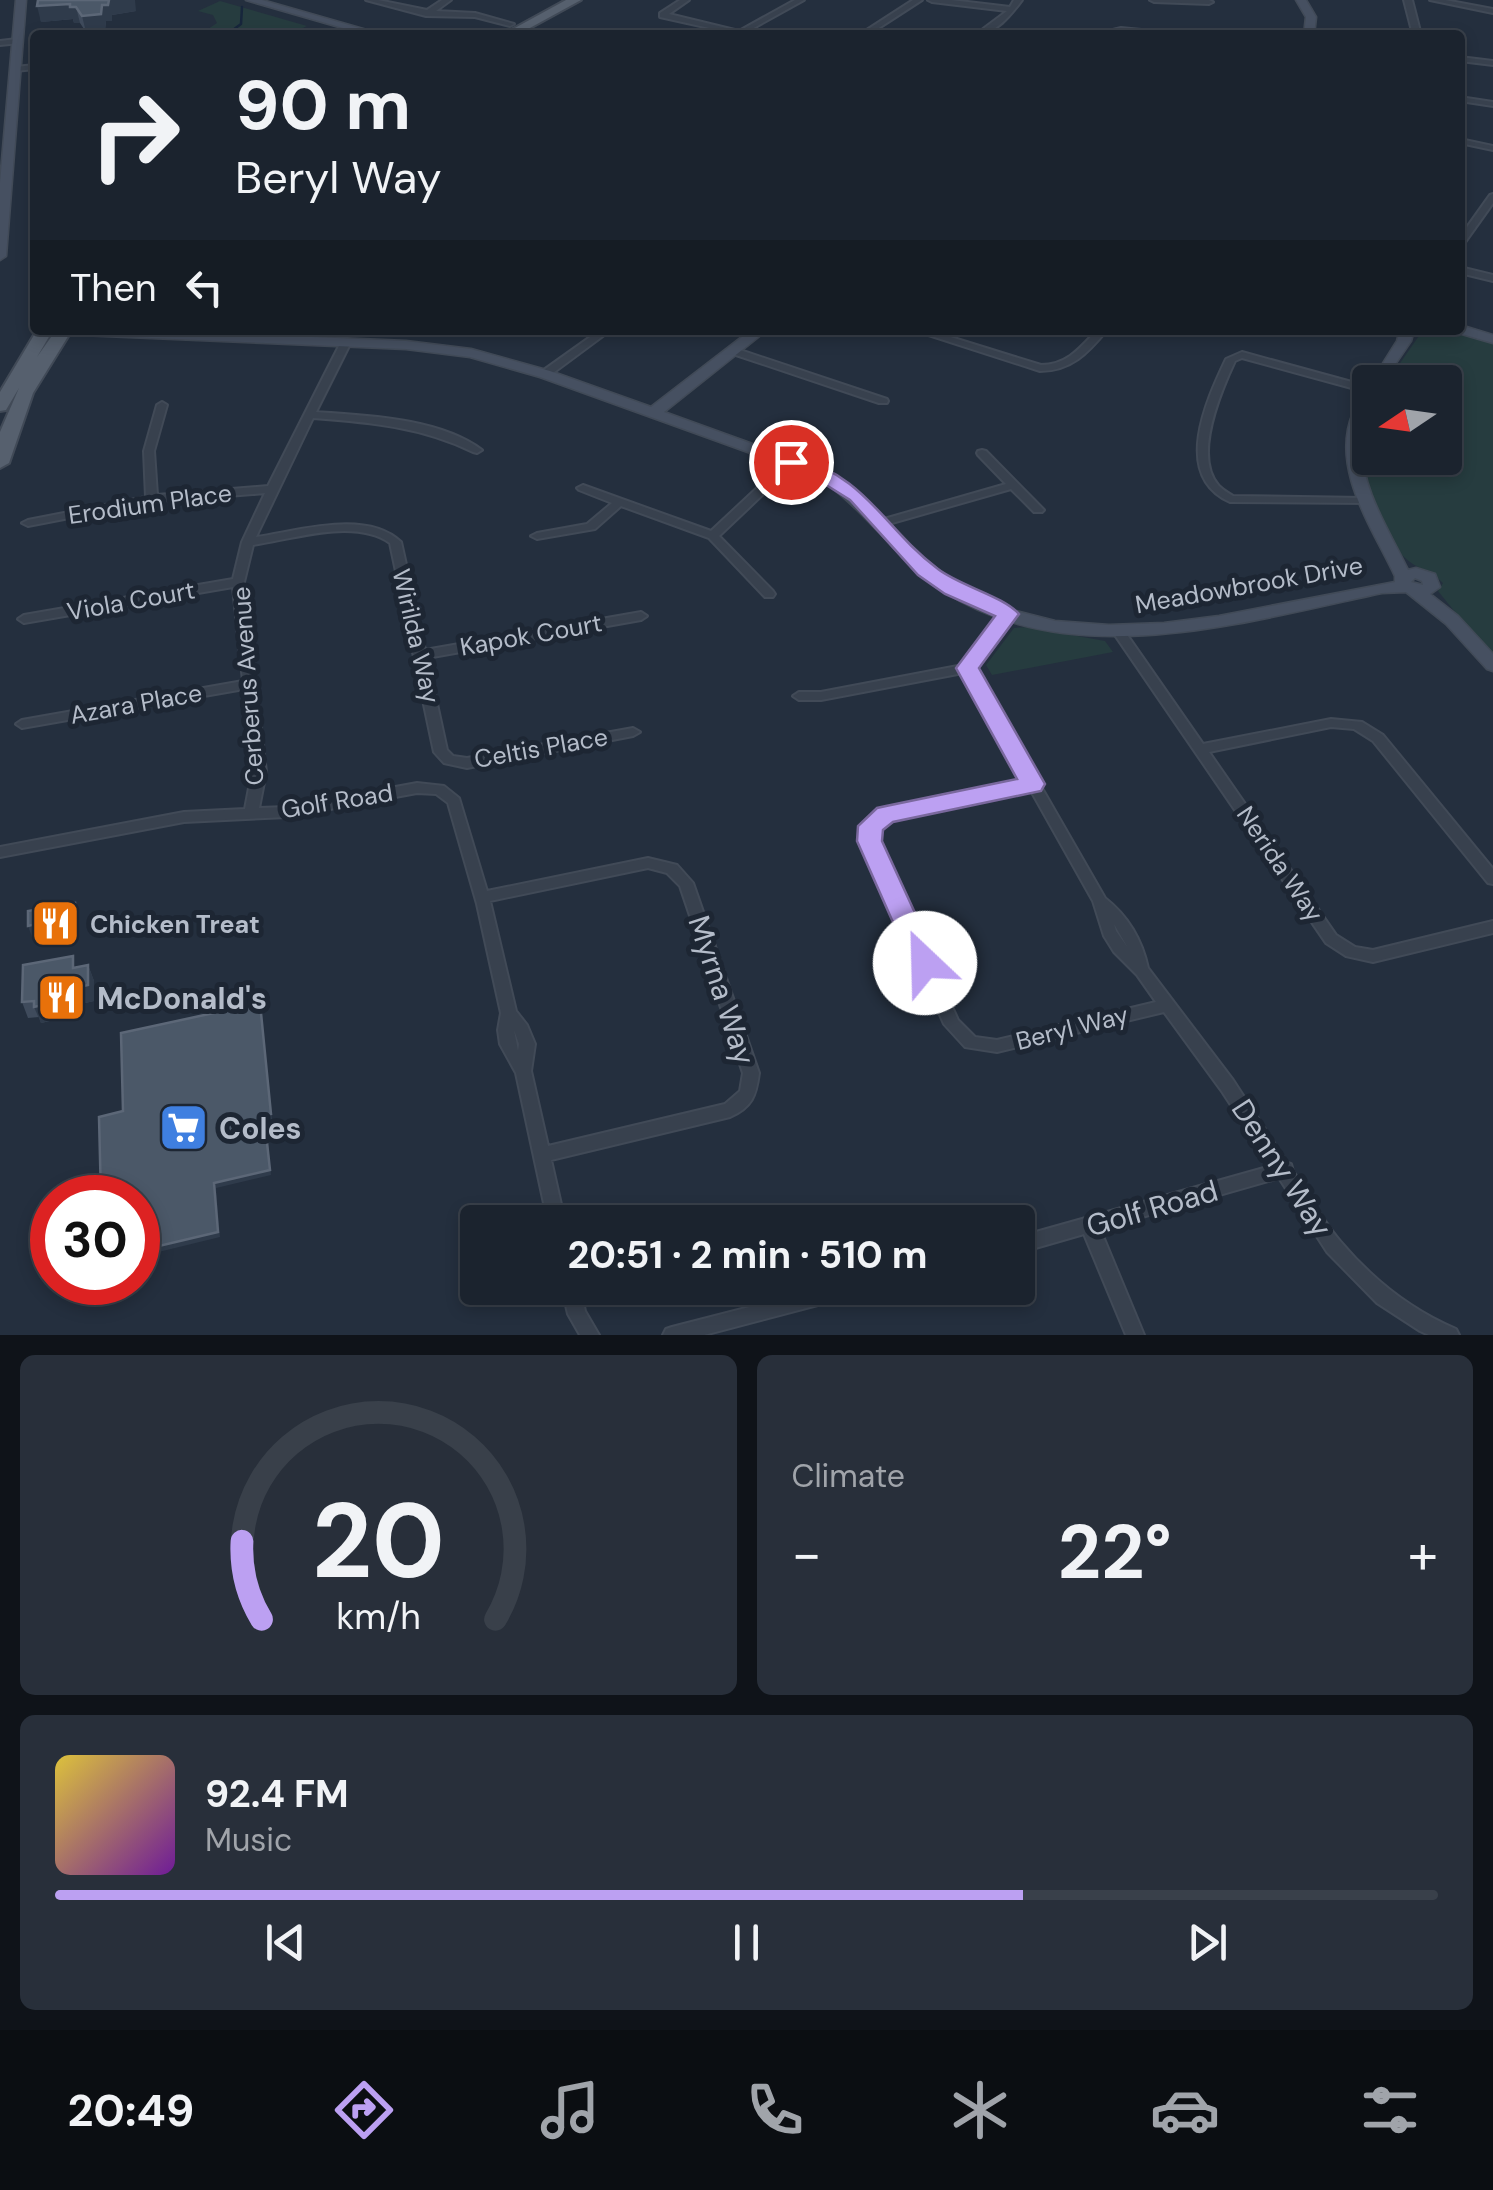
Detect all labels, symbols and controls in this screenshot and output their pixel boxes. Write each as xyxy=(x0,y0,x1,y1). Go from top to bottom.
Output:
text: 90 m xyxy=(235,60,411,151)
icon: right xyxy=(70,70,200,200)
text: Beryl Way xyxy=(235,148,442,207)
icon: left xyxy=(177,260,232,315)
text: Then xyxy=(70,263,157,313)
north arrow xyxy=(1352,365,1462,475)
map controls xyxy=(1352,365,1462,475)
pin xyxy=(749,420,834,505)
icon: arrive xyxy=(764,435,819,490)
street label: Erodium Place xyxy=(66,476,234,532)
street label: Meadowbrook Drive xyxy=(1133,549,1365,621)
street label: Wirilda Way xyxy=(385,566,448,707)
street label: Viola Court xyxy=(64,574,198,628)
street label: Cerberus Avenue xyxy=(225,586,271,786)
street label: Kapok Court xyxy=(457,606,605,664)
street label: Azara Place xyxy=(67,676,205,732)
street label: Celtis Place xyxy=(472,720,610,776)
street label: Golf Road xyxy=(279,776,395,826)
street label: Nerida Way xyxy=(1229,800,1331,928)
restaurant icon: Chicken Treat xyxy=(29,898,81,950)
place label: Chicken Treat xyxy=(90,908,260,941)
street label: Myrna Way xyxy=(680,910,765,1070)
position arrow xyxy=(873,911,977,1015)
restaurant icon: McDonald's xyxy=(36,972,88,1024)
place label: McDonald's xyxy=(97,979,267,1018)
street label: Beryl Way xyxy=(1012,998,1132,1058)
street label: Denny Way xyxy=(1223,1092,1341,1244)
supermarket icon: Coles xyxy=(158,1102,210,1154)
place label: Coles xyxy=(219,1109,301,1148)
street label: Golf Road xyxy=(1082,1171,1222,1245)
speed limit sign: 30 xyxy=(30,1175,160,1305)
text: 20:51 · 2 min · 510 m xyxy=(568,1230,927,1280)
text: Climate xyxy=(792,1455,905,1497)
text: 20 xyxy=(312,1474,445,1609)
text: 22° xyxy=(1058,1504,1172,1601)
text: − xyxy=(792,1518,822,1590)
text: + xyxy=(1408,1518,1438,1590)
text: km/h xyxy=(336,1594,420,1640)
text: 92.4 FM xyxy=(205,1769,349,1819)
text: Music xyxy=(205,1819,292,1861)
icon: previous xyxy=(258,1915,313,1970)
icon: pause xyxy=(719,1915,774,1970)
icon: next xyxy=(1180,1915,1235,1970)
icon: directions xyxy=(329,2075,399,2145)
icon: music xyxy=(535,2075,605,2145)
icon: phone xyxy=(740,2075,810,2145)
icon: climate xyxy=(945,2075,1015,2145)
icon: car xyxy=(1150,2075,1220,2145)
icon: filters xyxy=(1355,2075,1425,2145)
text: 20:49 xyxy=(68,2081,194,2140)

